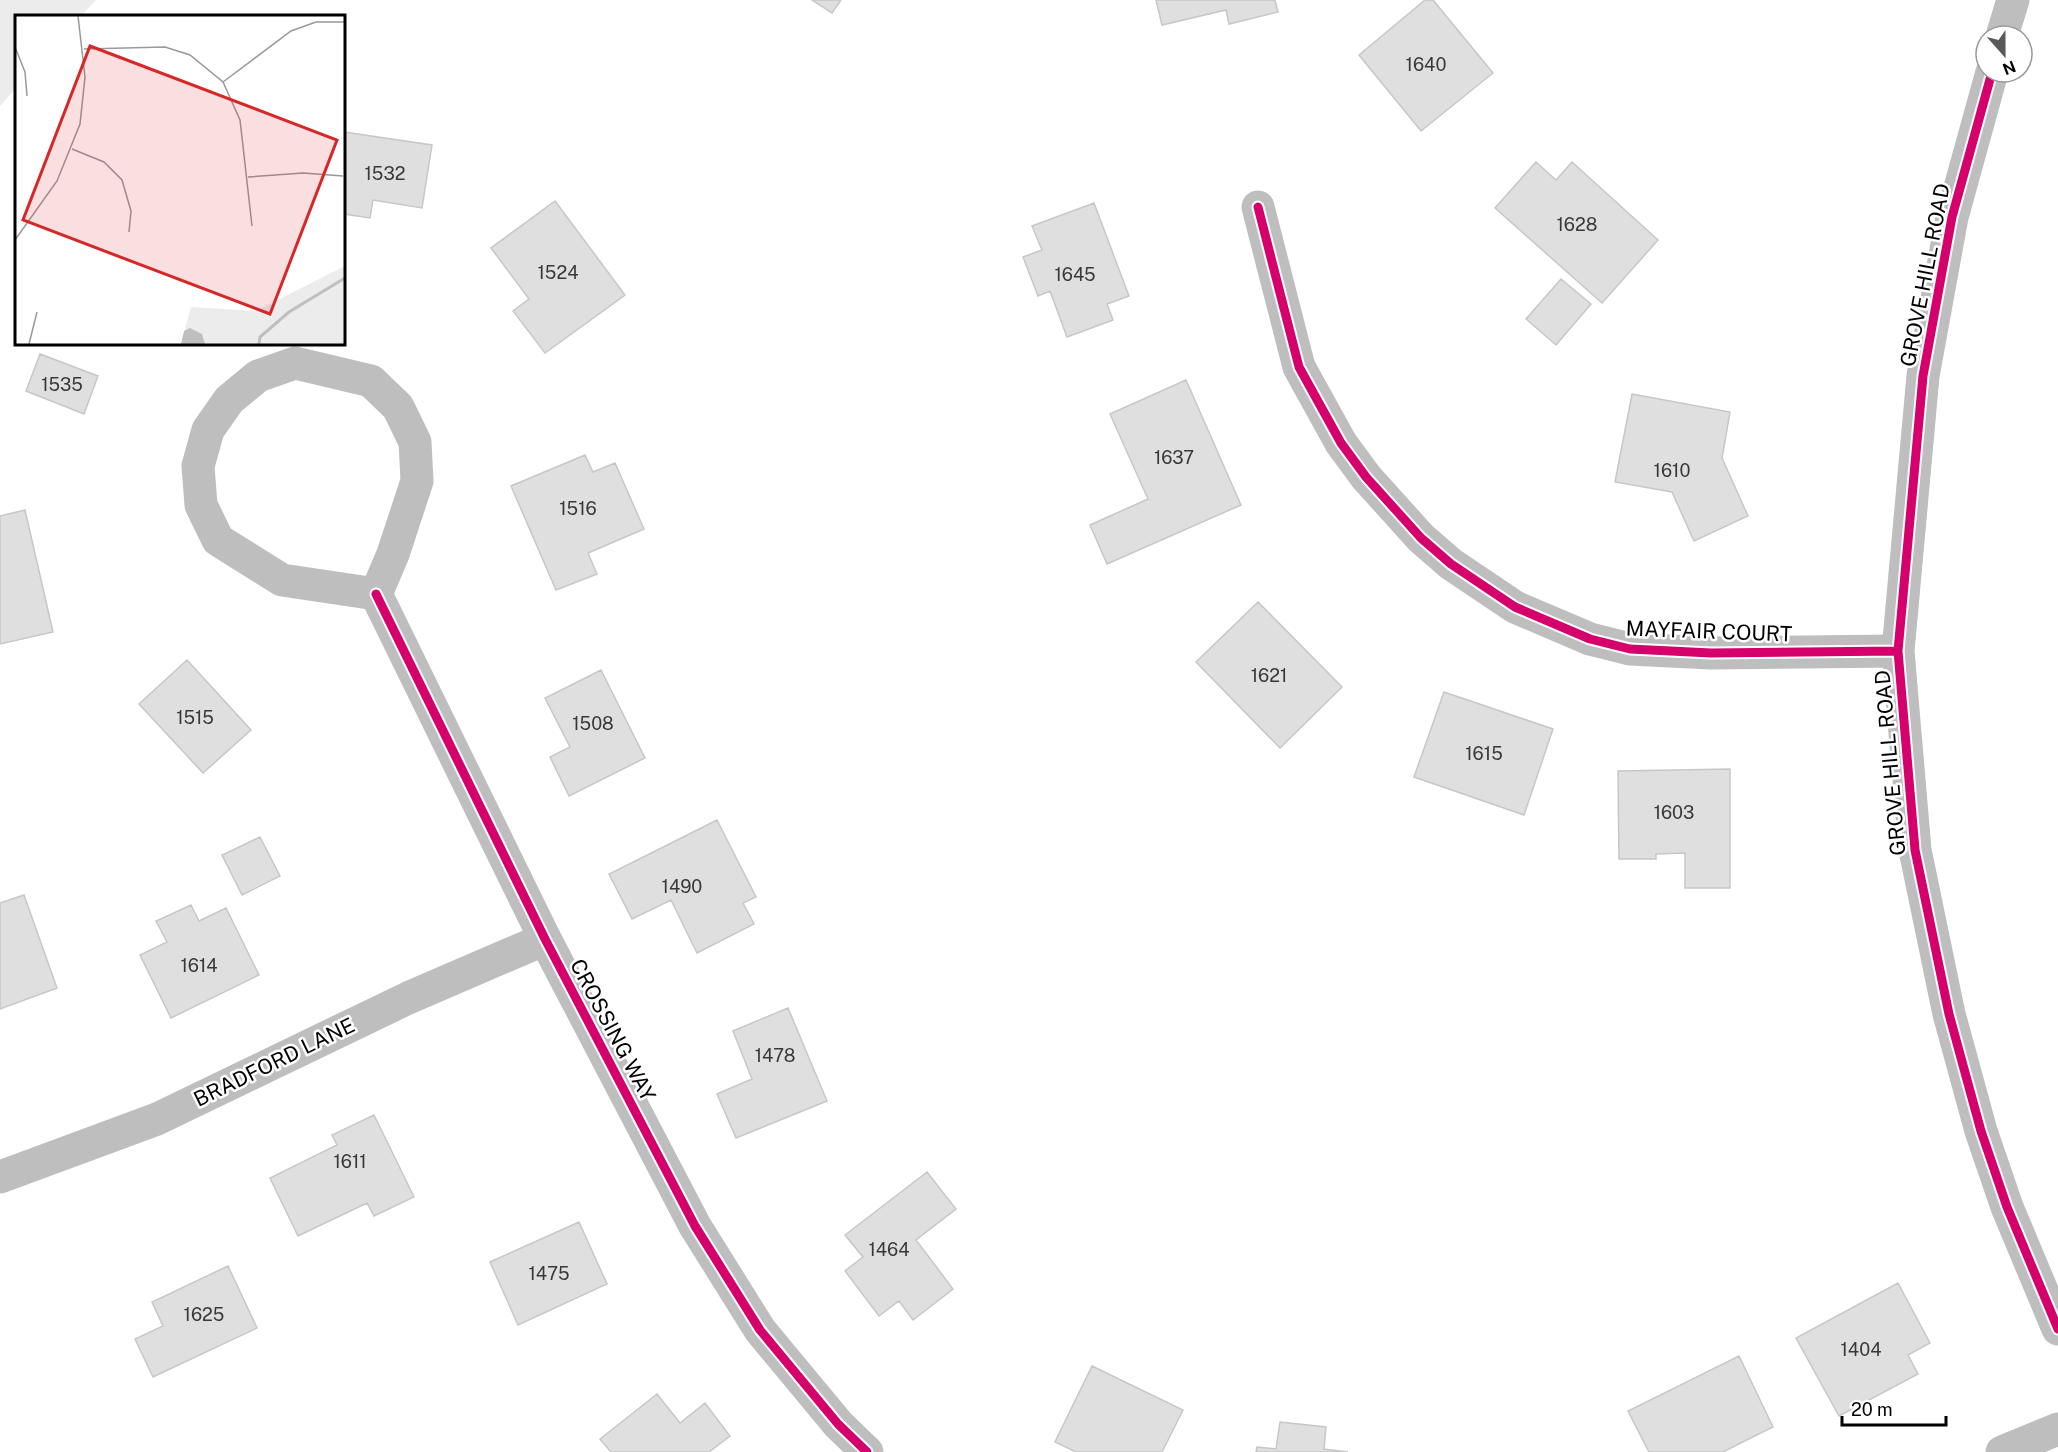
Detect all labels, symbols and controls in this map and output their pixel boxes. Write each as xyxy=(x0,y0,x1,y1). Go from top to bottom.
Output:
inset map xyxy=(15,15,345,345)
north arrow xyxy=(1974,24,2034,84)
house number: 1640 xyxy=(1406,54,1446,75)
text: N xyxy=(2000,56,2018,79)
house number: 1532 xyxy=(365,163,405,184)
street label: GROVE HILL ROAD xyxy=(1895,181,1955,369)
house number: 1628 xyxy=(1557,214,1597,235)
house number: 1524 xyxy=(538,262,578,283)
house number: 1645 xyxy=(1054,264,1096,285)
house number: 1535 xyxy=(41,374,83,395)
house number: 1637 xyxy=(1154,447,1194,468)
house number: 1610 xyxy=(1654,460,1690,481)
house number: 1516 xyxy=(559,498,597,519)
street label: MAYFAIR COURT xyxy=(1625,616,1793,646)
house number: 1621 xyxy=(1251,665,1287,686)
street label: GROVE HILL ROAD xyxy=(1869,669,1911,857)
house number: 1515 xyxy=(176,707,214,728)
house number: 1508 xyxy=(572,713,614,734)
house number: 1615 xyxy=(1465,743,1503,764)
house number: 1603 xyxy=(1654,802,1694,823)
house number: 1490 xyxy=(662,876,702,897)
house number: 1614 xyxy=(180,955,218,976)
street label: CROSSING WAY xyxy=(565,955,661,1106)
street label: BRADFORD LANE xyxy=(189,1012,359,1112)
house number: 1478 xyxy=(755,1045,795,1066)
house number: 1611 xyxy=(333,1151,367,1172)
house number: 1464 xyxy=(868,1239,910,1260)
house number: 1475 xyxy=(529,1263,569,1284)
house number: 1625 xyxy=(184,1304,224,1325)
house number: 1404 xyxy=(1841,1339,1881,1360)
scale bar xyxy=(1842,1389,1946,1427)
text: 20 m xyxy=(1851,1399,1893,1420)

